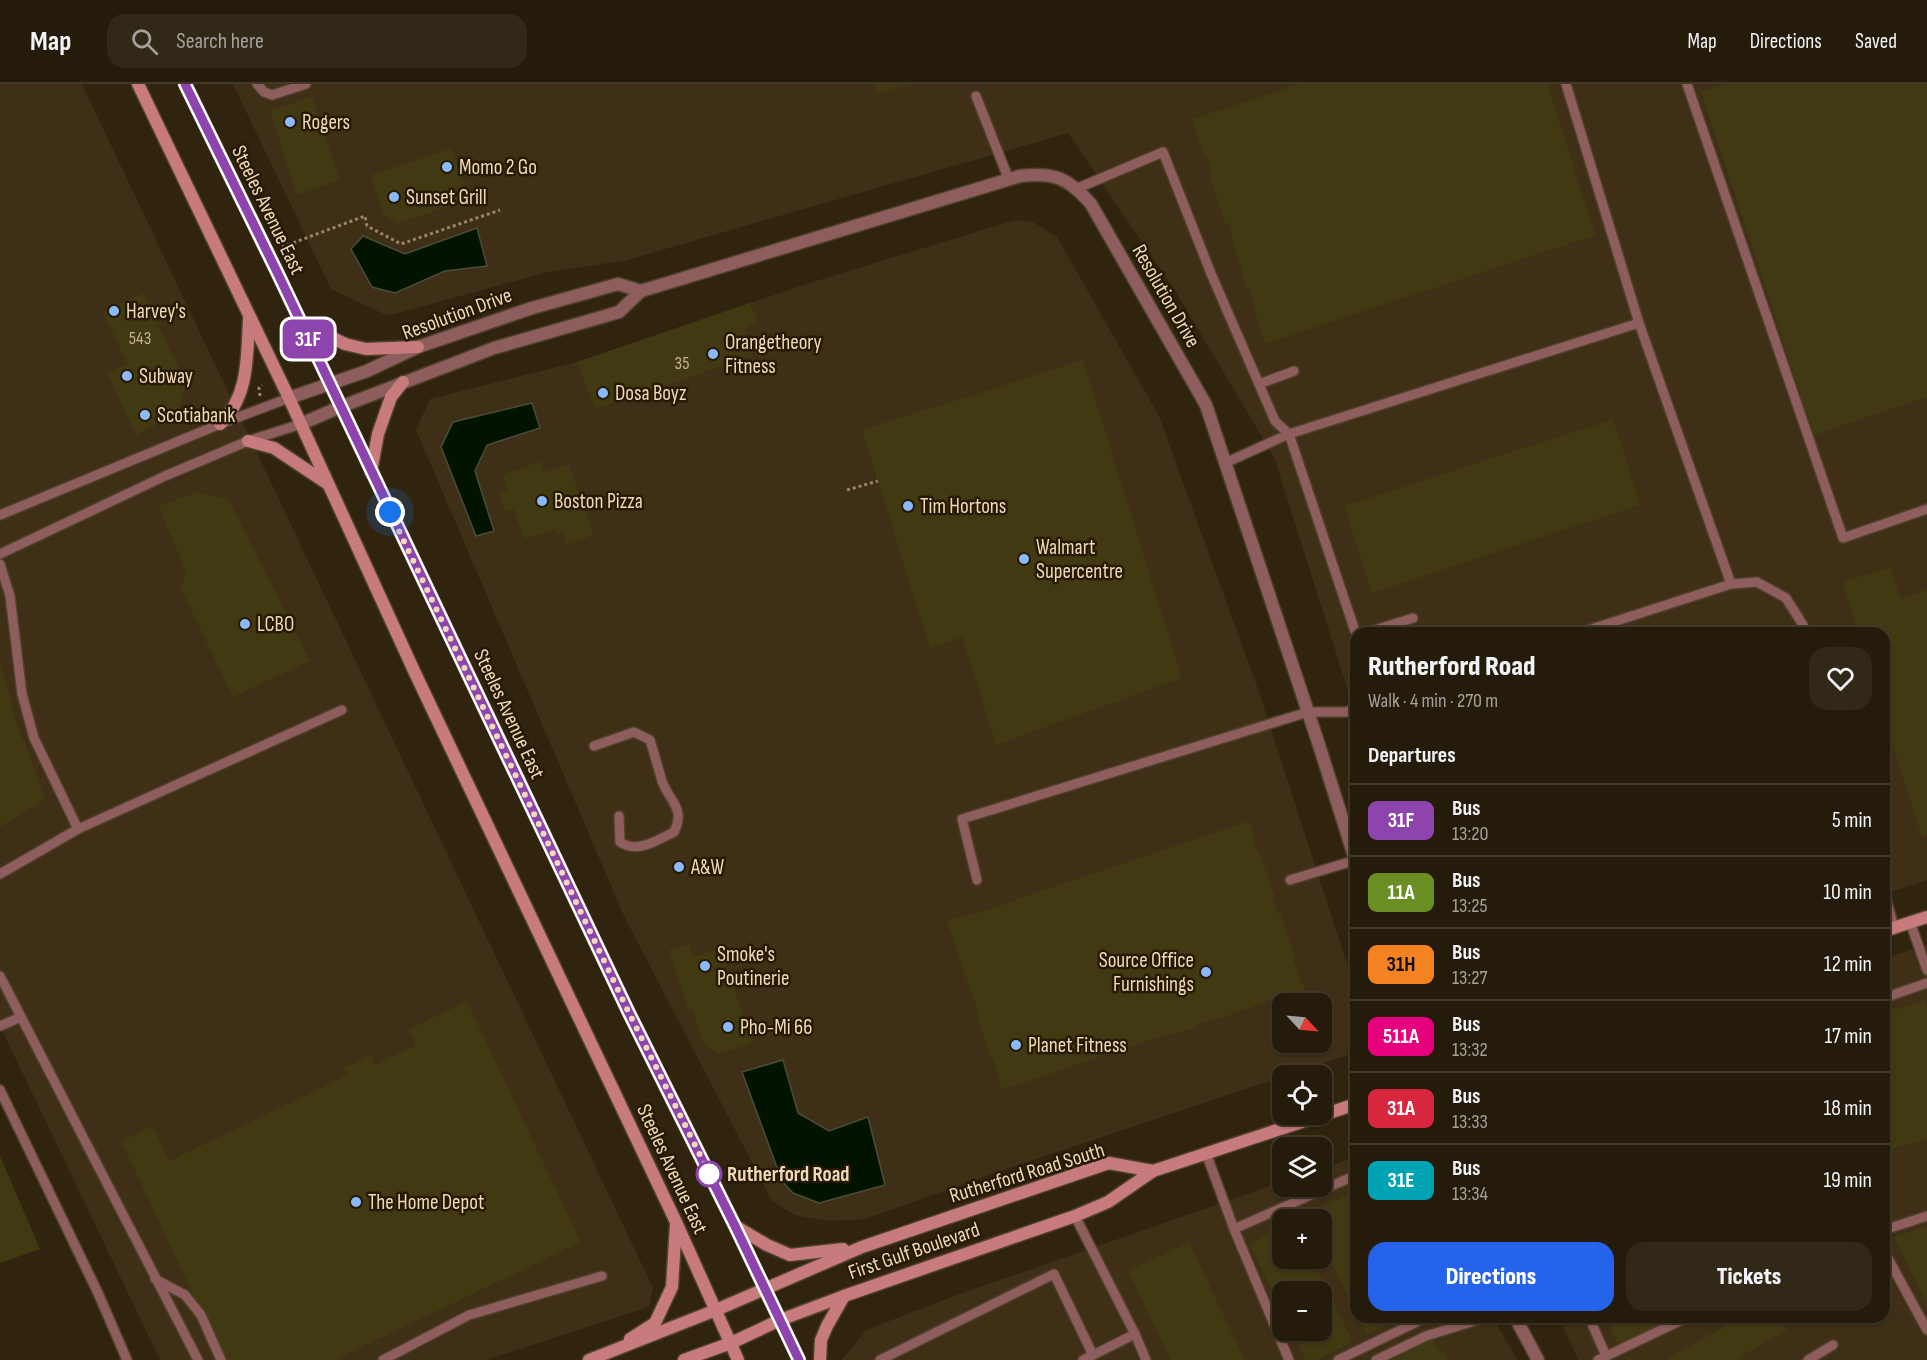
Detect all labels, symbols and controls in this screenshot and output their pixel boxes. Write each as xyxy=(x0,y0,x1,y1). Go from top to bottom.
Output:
search box xyxy=(107,14,527,68)
text: Map xyxy=(30,25,71,58)
icon: search xyxy=(128,25,161,58)
text: Search here xyxy=(176,28,264,55)
text: Map xyxy=(1687,29,1717,54)
text: Directions xyxy=(1750,29,1822,54)
text: Saved xyxy=(1855,29,1897,54)
place label: Rogers xyxy=(302,110,350,135)
marker: Rogers xyxy=(283,115,297,129)
street label: Steeles Avenue East xyxy=(226,141,310,279)
place label: Momo 2 Go xyxy=(459,155,537,180)
marker: Momo 2 Go xyxy=(440,160,454,174)
place label: Sunset Grill xyxy=(406,185,487,210)
marker: Sunset Grill xyxy=(387,190,401,204)
street label: Resolution Drive xyxy=(1126,240,1206,352)
street label: Resolution Drive xyxy=(399,283,515,345)
place label: Harvey's xyxy=(126,299,186,324)
marker: Harvey's xyxy=(107,304,121,318)
line badge: 31F xyxy=(274,320,342,358)
text: 31F xyxy=(295,327,321,352)
house number: 543 xyxy=(129,328,151,349)
place label: Orangetheory Fitness xyxy=(725,330,822,379)
marker: Orangetheory Fitness xyxy=(706,347,720,361)
house number: 35 xyxy=(675,353,689,374)
place label: Subway xyxy=(139,364,193,389)
marker: Subway xyxy=(120,369,134,383)
place label: Dosa Boyz xyxy=(615,381,687,406)
marker: Dosa Boyz xyxy=(596,386,610,400)
place label: Scotiabank xyxy=(157,403,235,428)
marker: Scotiabank xyxy=(138,408,152,422)
place label: Boston Pizza xyxy=(554,489,643,514)
marker: Boston Pizza xyxy=(535,494,549,508)
place label: Tim Hortons xyxy=(920,494,1006,519)
your location xyxy=(375,497,405,527)
marker: Tim Hortons xyxy=(901,499,915,513)
place label: Walmart Supercentre xyxy=(1036,535,1123,584)
marker: Walmart Supercentre xyxy=(1017,552,1031,566)
place label: LCBO xyxy=(257,612,294,637)
marker: LCBO xyxy=(238,617,252,631)
street label: Steeles Avenue East xyxy=(468,645,550,783)
button: heart xyxy=(1809,647,1872,710)
text: Rutherford Road xyxy=(1368,650,1535,683)
text: Walk · 4 min · 270 m xyxy=(1368,689,1498,713)
text: Departures xyxy=(1368,742,1456,769)
text: Bus xyxy=(1452,795,1481,822)
text: 5 min xyxy=(1832,807,1872,834)
text: 31F xyxy=(1388,808,1414,833)
text: 13:20 xyxy=(1452,822,1488,846)
place label: A&W xyxy=(690,855,725,880)
marker: A&W xyxy=(672,860,686,874)
text: Bus xyxy=(1452,867,1481,894)
text: 10 min xyxy=(1823,879,1872,906)
text: 11A xyxy=(1388,880,1414,905)
text: 13:25 xyxy=(1452,894,1487,918)
text: Bus xyxy=(1452,939,1481,966)
place label: Smoke's Poutinerie xyxy=(717,942,789,991)
place label: Source Office Furnishings xyxy=(1099,948,1194,997)
text: 12 min xyxy=(1824,951,1872,978)
text: 31H xyxy=(1386,952,1416,977)
marker: Smoke's Poutinerie xyxy=(698,959,712,973)
marker: Source Office Furnishings xyxy=(1199,965,1213,979)
text: 13:27 xyxy=(1452,966,1487,990)
north arrow xyxy=(1272,993,1332,1053)
map controls xyxy=(1272,993,1332,1341)
text: Bus xyxy=(1452,1011,1481,1038)
place label: Pho-Mi 66 xyxy=(740,1015,812,1040)
marker: Pho-Mi 66 xyxy=(721,1020,735,1034)
text: 17 min xyxy=(1824,1023,1872,1050)
text: 511A xyxy=(1383,1024,1419,1049)
place label: Planet Fitness xyxy=(1028,1033,1127,1058)
marker: Planet Fitness xyxy=(1009,1038,1023,1052)
text: 13:32 xyxy=(1452,1038,1488,1062)
button: locate xyxy=(1272,1065,1332,1125)
text: Bus xyxy=(1452,1083,1481,1110)
text: 18 min xyxy=(1824,1095,1872,1122)
text: 31A xyxy=(1387,1096,1415,1121)
street label: Steeles Avenue East xyxy=(631,1100,713,1238)
text: 13:33 xyxy=(1452,1110,1488,1134)
button: layers xyxy=(1272,1137,1332,1197)
street label: Rutherford Road South xyxy=(946,1138,1108,1208)
text: Bus xyxy=(1452,1155,1481,1182)
marker: Rutherford Road xyxy=(696,1161,722,1187)
place label: Rutherford Road xyxy=(727,1162,849,1187)
text: 19 min xyxy=(1823,1167,1872,1194)
text: 31E xyxy=(1388,1168,1414,1193)
text: 13:34 xyxy=(1452,1182,1488,1206)
place label: The Home Depot xyxy=(368,1190,484,1215)
marker: The Home Depot xyxy=(349,1195,363,1209)
button: + xyxy=(1272,1209,1332,1269)
street label: First Gulf Boulevard xyxy=(845,1217,983,1285)
button: Directions xyxy=(1368,1242,1614,1311)
button: Tickets xyxy=(1626,1242,1872,1311)
button: − xyxy=(1272,1281,1332,1341)

